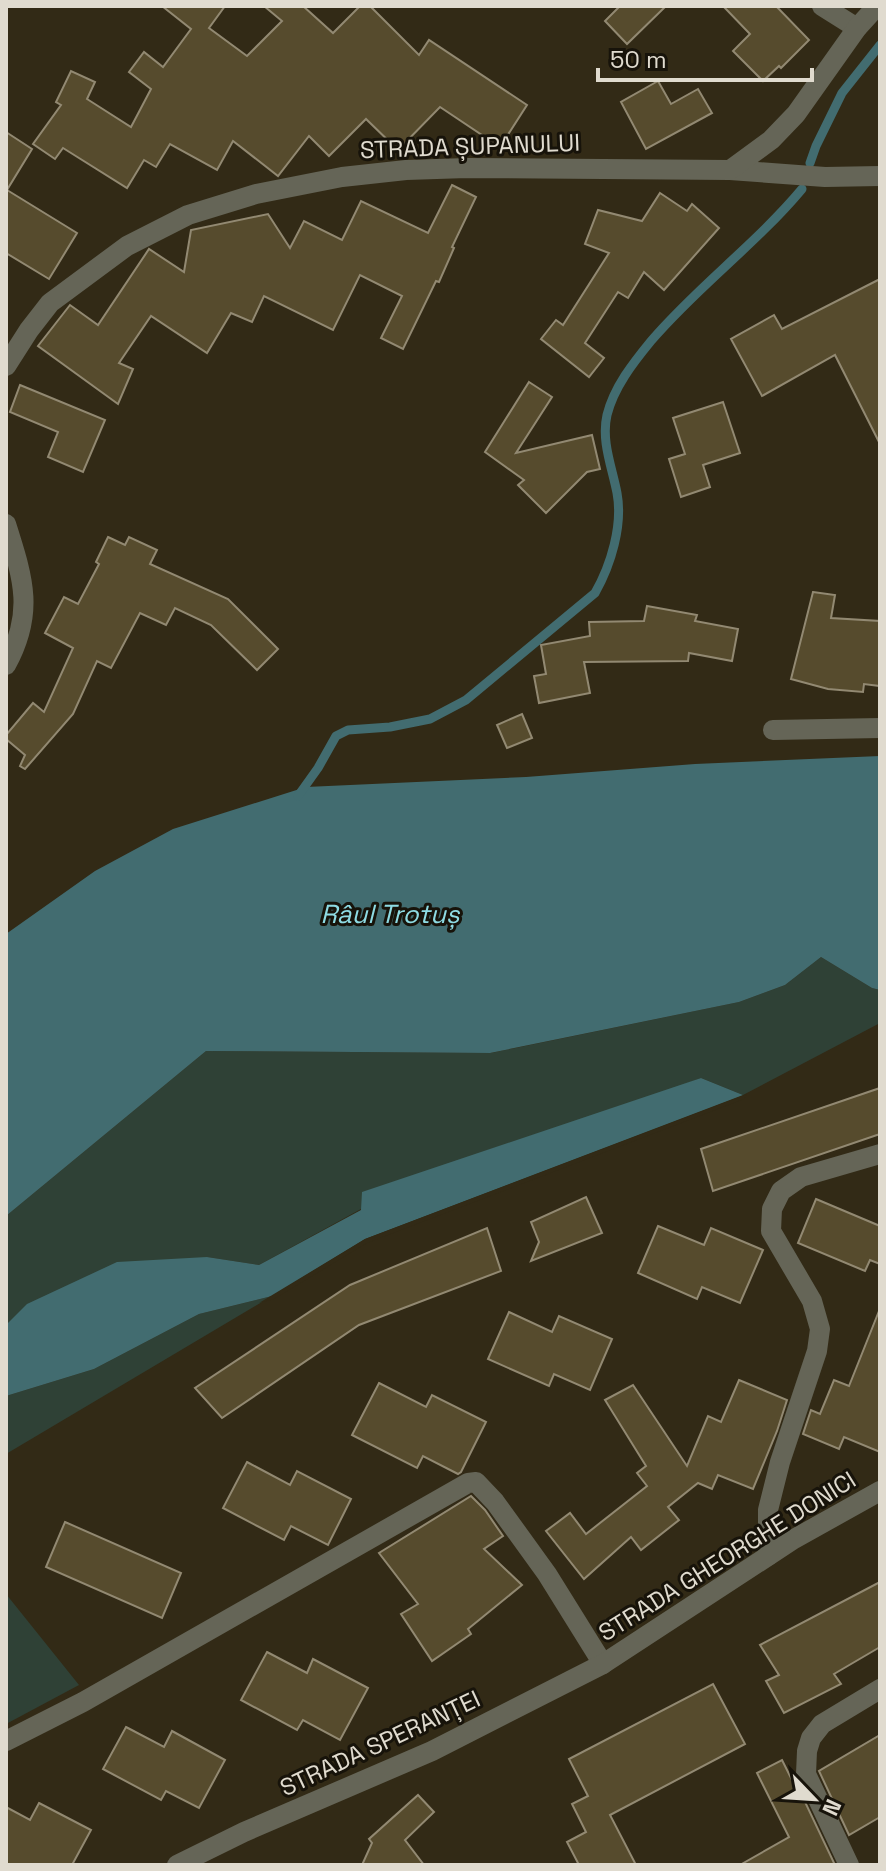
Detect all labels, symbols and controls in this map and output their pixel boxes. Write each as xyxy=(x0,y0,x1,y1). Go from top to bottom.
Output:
scale bar xyxy=(598,32,812,82)
text: 50 m xyxy=(610,44,667,75)
street label: STRADA ȘUPANULUI xyxy=(359,127,581,165)
water label: Râul Trotuș xyxy=(320,897,461,931)
street label: STRADA GHEORGHE DONICI xyxy=(593,1464,861,1648)
street label: STRADA SPERANȚEI xyxy=(275,1683,485,1803)
north arrow xyxy=(774,1759,854,1839)
text: N xyxy=(816,1795,848,1820)

